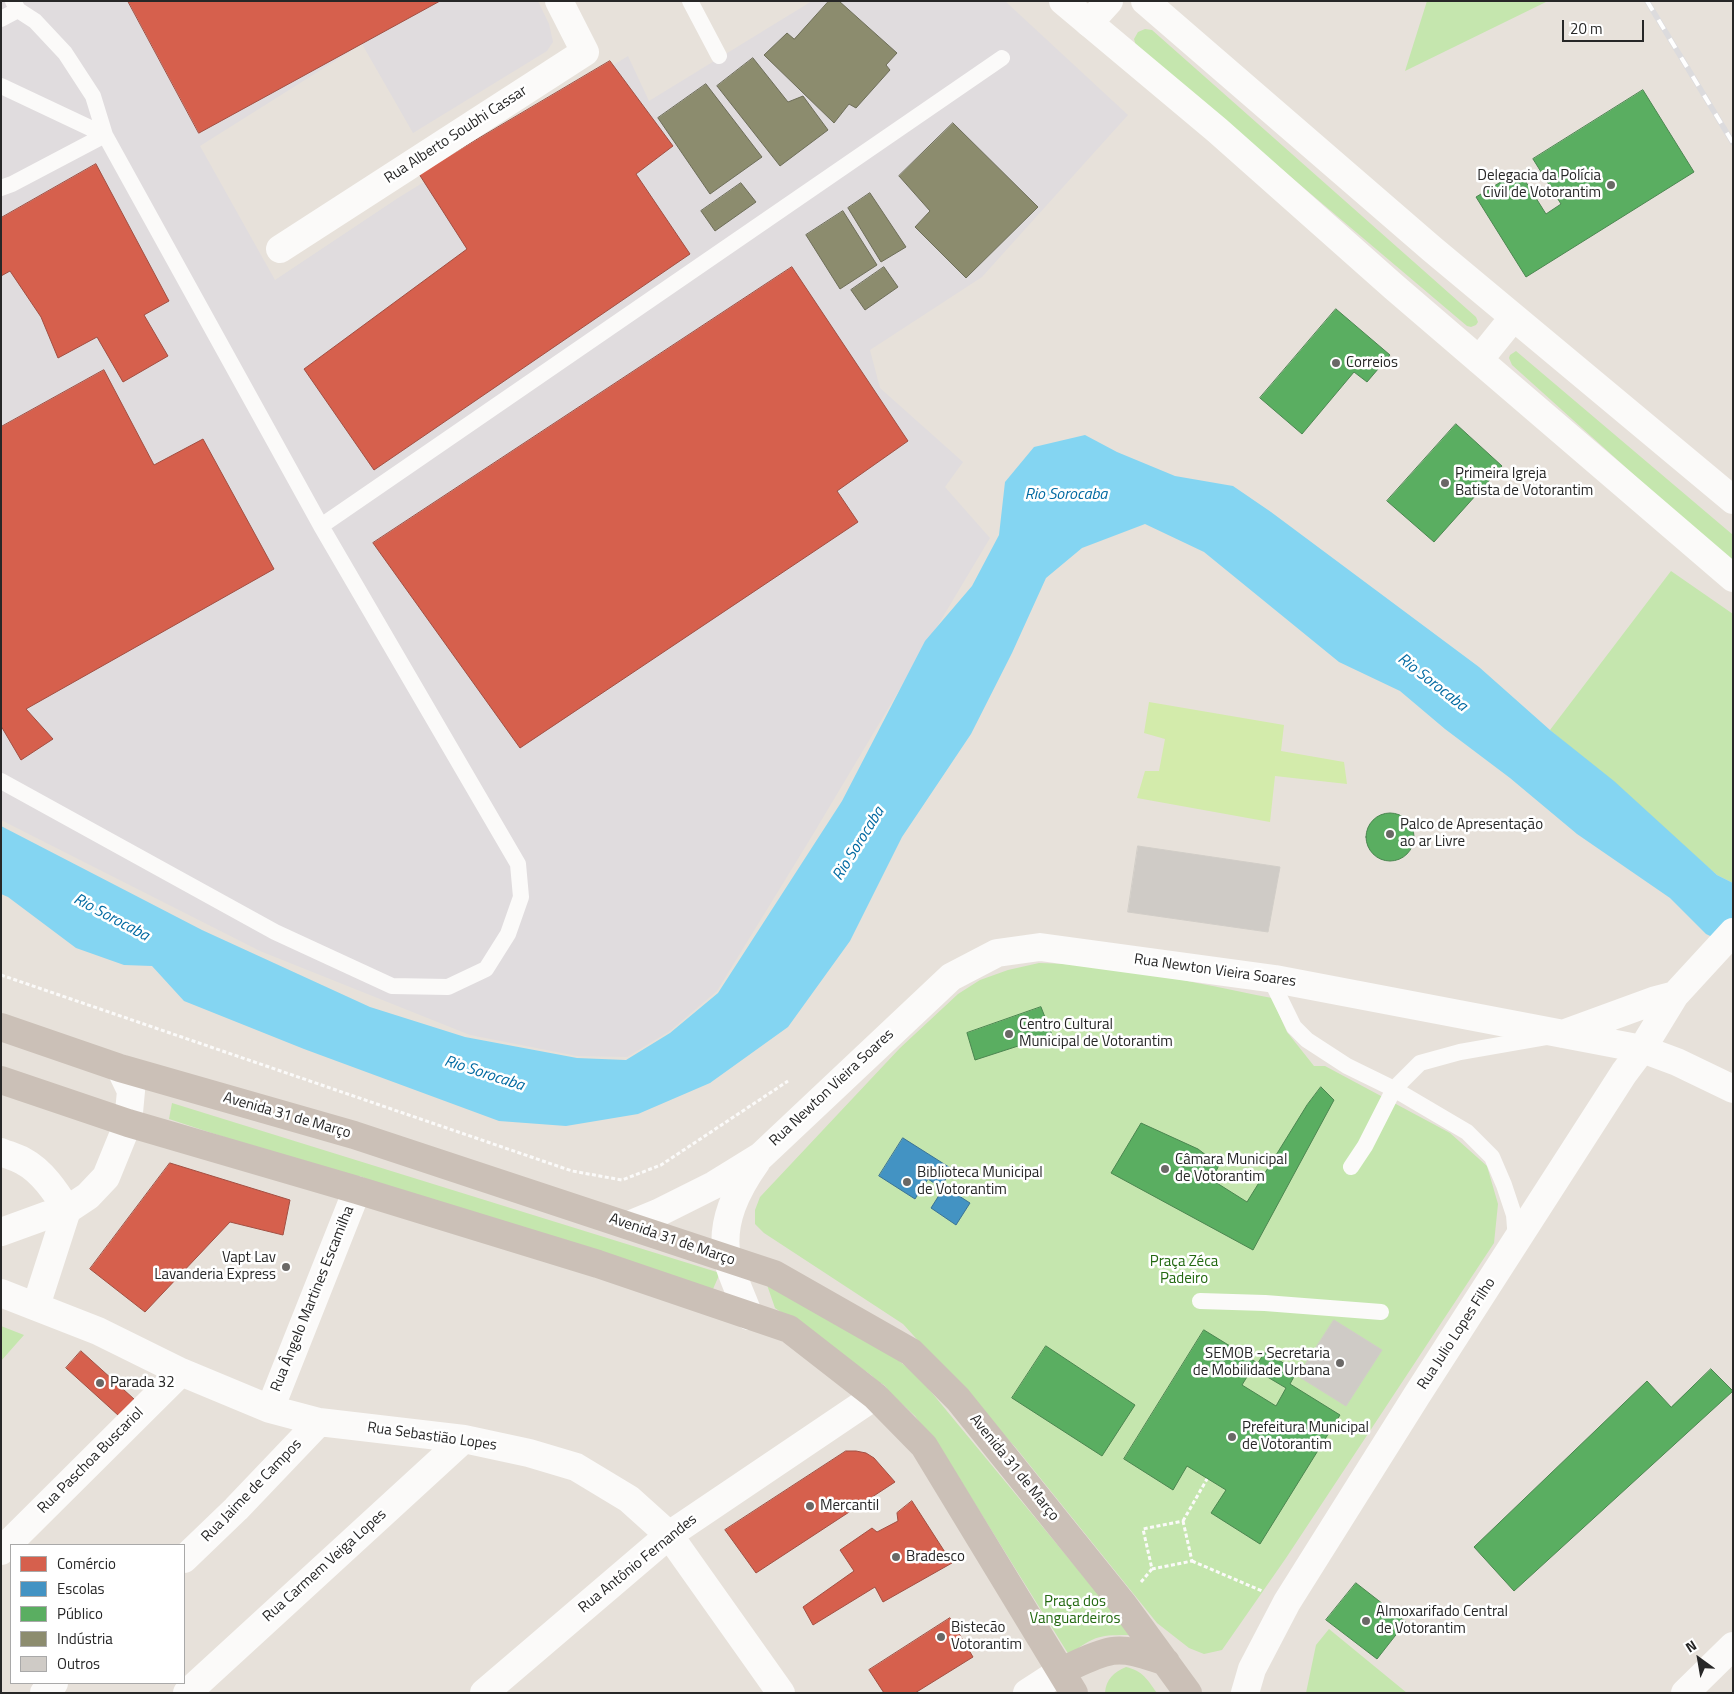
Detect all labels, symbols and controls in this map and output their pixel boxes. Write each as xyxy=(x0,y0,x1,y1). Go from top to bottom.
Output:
scale bar xyxy=(1564,10,1646,42)
text: 20 m xyxy=(1570,17,1603,40)
street label: Rua Alberto Soubhi Cassar xyxy=(381,82,531,188)
place label: Delegacia da Polícia Civil de Votorantim xyxy=(1477,167,1601,202)
marker: Delegacia da Polícia Civil de Votorantim xyxy=(1605,179,1617,191)
place label: Correios xyxy=(1346,354,1398,372)
marker: Correios xyxy=(1330,357,1342,369)
place label: Primeira Igreja Batista de Votorantim xyxy=(1455,465,1593,500)
marker: Primeira Igreja Batista de Votorantim xyxy=(1439,477,1451,489)
water label: Rio Sorocaba xyxy=(1025,485,1107,505)
water label: Rio Sorocaba xyxy=(1393,650,1471,716)
water label: Rio Sorocaba xyxy=(829,804,889,884)
place label: Palco de Apresentação ao ar Livre xyxy=(1400,816,1543,851)
marker: Palco de Apresentação ao ar Livre xyxy=(1384,828,1396,840)
water label: Rio Sorocaba xyxy=(70,890,152,946)
street label: Rua Newton Vieira Soares xyxy=(1133,951,1297,991)
place label: Centro Cultural Municipal de Votorantim xyxy=(1019,1016,1173,1051)
street label: Rua Newton Vieira Soares xyxy=(766,1026,898,1150)
marker: Centro Cultural Municipal de Votorantim xyxy=(1003,1028,1015,1040)
water label: Rio Sorocaba xyxy=(442,1052,526,1096)
street label: Avenida 31 de Março xyxy=(221,1089,353,1143)
place label: Câmara Municipal de Votorantim xyxy=(1175,1151,1287,1186)
marker: Câmara Municipal de Votorantim xyxy=(1159,1163,1171,1175)
place label: Biblioteca Municipal de Votorantim xyxy=(917,1164,1043,1199)
marker: Biblioteca Municipal de Votorantim xyxy=(901,1176,913,1188)
street label: Rua Ângelo Martines Escamilha xyxy=(267,1203,359,1395)
street label: Avenida 31 de Março xyxy=(607,1210,737,1270)
place label: Vapt Lav Lavanderia Express xyxy=(154,1249,276,1284)
park label: Praça Zéca Padeiro xyxy=(1150,1253,1218,1288)
marker: Vapt Lav Lavanderia Express xyxy=(280,1261,292,1273)
street label: Rua Julio Lopes Filho xyxy=(1414,1275,1500,1393)
place label: SEMOB - Secretaria de Mobilidade Urbana xyxy=(1193,1345,1330,1380)
marker: SEMOB - Secretaria de Mobilidade Urbana xyxy=(1334,1357,1346,1369)
place label: Parada 32 xyxy=(110,1374,175,1392)
marker: Parada 32 xyxy=(94,1377,106,1389)
street label: Rua Paschoa Buscariol xyxy=(34,1404,148,1518)
street label: Avenida 31 de Março xyxy=(966,1411,1062,1525)
street label: Rua Sebastião Lopes xyxy=(366,1419,498,1455)
place label: Prefeitura Municipal de Votorantim xyxy=(1242,1419,1369,1454)
marker: Prefeitura Municipal de Votorantim xyxy=(1226,1431,1238,1443)
street label: Rua Jaime de Campos xyxy=(198,1436,306,1546)
place label: Mercantil xyxy=(820,1497,879,1515)
marker: Mercantil xyxy=(804,1500,816,1512)
street label: Rua Carmem Veiga Lopes xyxy=(260,1506,390,1626)
street label: Rua Antônio Fernandes xyxy=(575,1511,701,1617)
legend xyxy=(10,1544,185,1684)
place label: Bradesco xyxy=(906,1548,965,1566)
marker: Bradesco xyxy=(890,1551,902,1563)
text: Comércio xyxy=(57,1552,116,1575)
text: Escolas xyxy=(57,1577,105,1600)
park label: Praça dos Vanguardeiros xyxy=(1030,1593,1120,1628)
text: Público xyxy=(57,1602,103,1625)
place label: Almoxarifado Central de Votorantim xyxy=(1376,1603,1508,1638)
marker: Almoxarifado Central de Votorantim xyxy=(1360,1615,1372,1627)
place label: Bistecão Votorantim xyxy=(951,1619,1022,1654)
text: Indústria xyxy=(57,1627,113,1650)
marker: Bistecão Votorantim xyxy=(935,1631,947,1643)
north arrow xyxy=(1674,1634,1724,1684)
text: N xyxy=(1681,1634,1700,1657)
text: Outros xyxy=(57,1652,100,1675)

